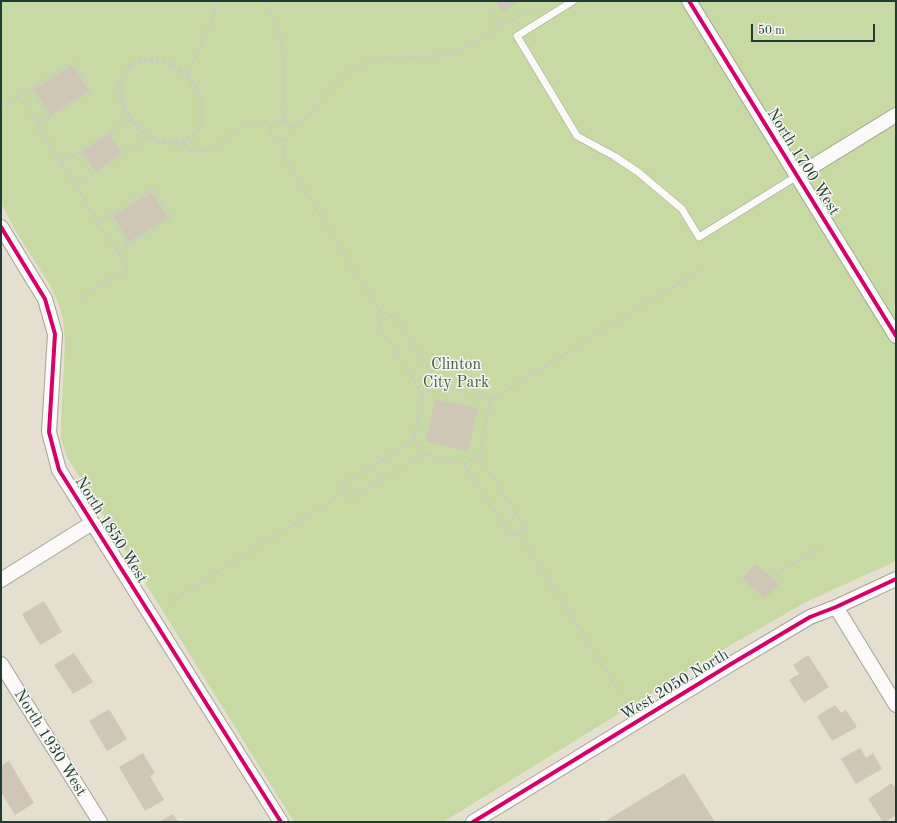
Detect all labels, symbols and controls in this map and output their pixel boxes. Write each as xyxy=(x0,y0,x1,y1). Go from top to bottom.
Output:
scale bar xyxy=(753,16,877,42)
text: 50 m xyxy=(758,25,785,37)
street label: North 1700 West xyxy=(762,105,844,219)
park label: Clinton City Park xyxy=(423,355,489,393)
street label: North 1850 West xyxy=(70,473,152,587)
street label: West 2050 North xyxy=(617,645,733,725)
street label: North 1930 West xyxy=(9,686,91,800)

